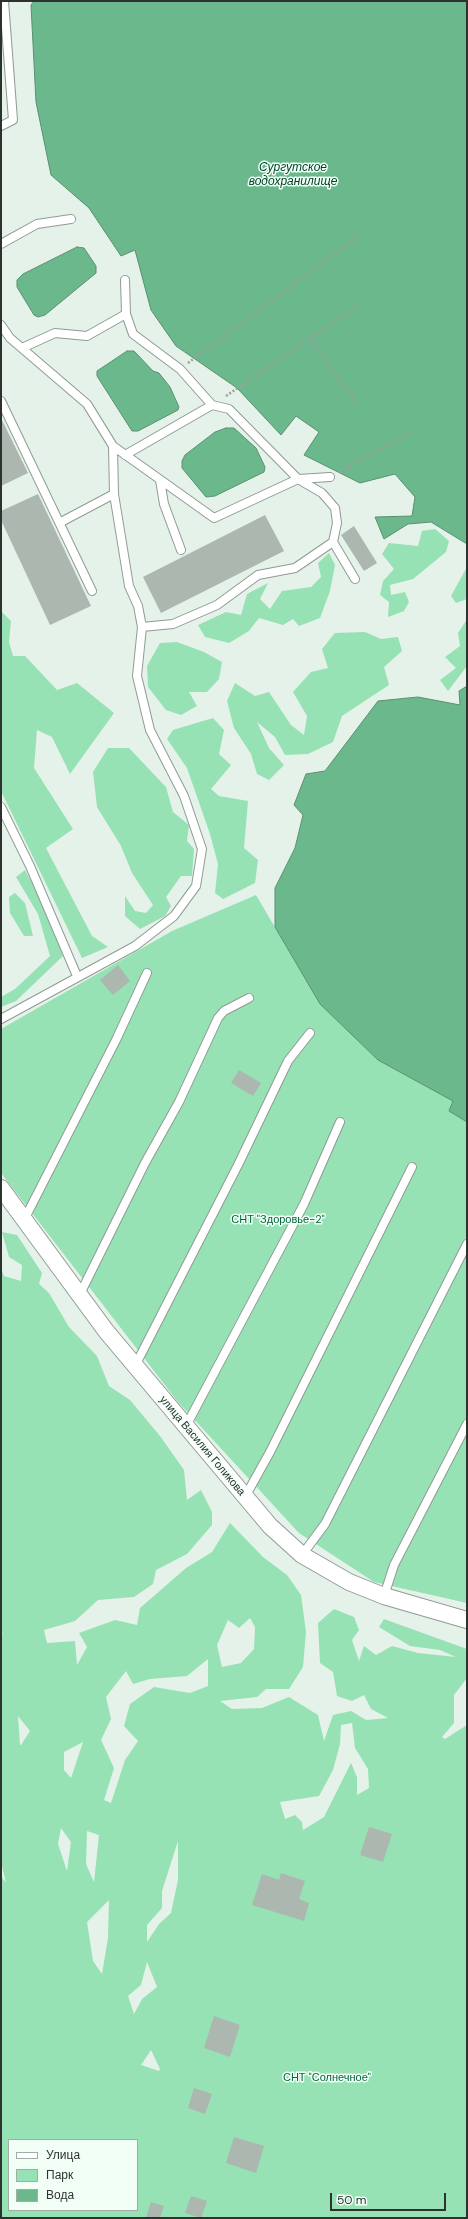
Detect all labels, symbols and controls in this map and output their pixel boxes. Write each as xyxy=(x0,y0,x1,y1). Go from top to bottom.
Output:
water label: Сургутское водохранилище xyxy=(249,161,337,189)
park label: СНТ "Здоровье-2" xyxy=(231,1213,325,1227)
street label: улица Василия Голикова xyxy=(156,1393,248,1499)
park label: СНТ "Солнечное" xyxy=(283,2071,371,2085)
legend xyxy=(8,2139,138,2211)
text: Улица xyxy=(46,2147,80,2163)
text: Парк xyxy=(46,2167,73,2183)
scale bar xyxy=(332,2185,448,2211)
text: Вода xyxy=(46,2187,74,2203)
text: 50 m xyxy=(337,2192,366,2208)

